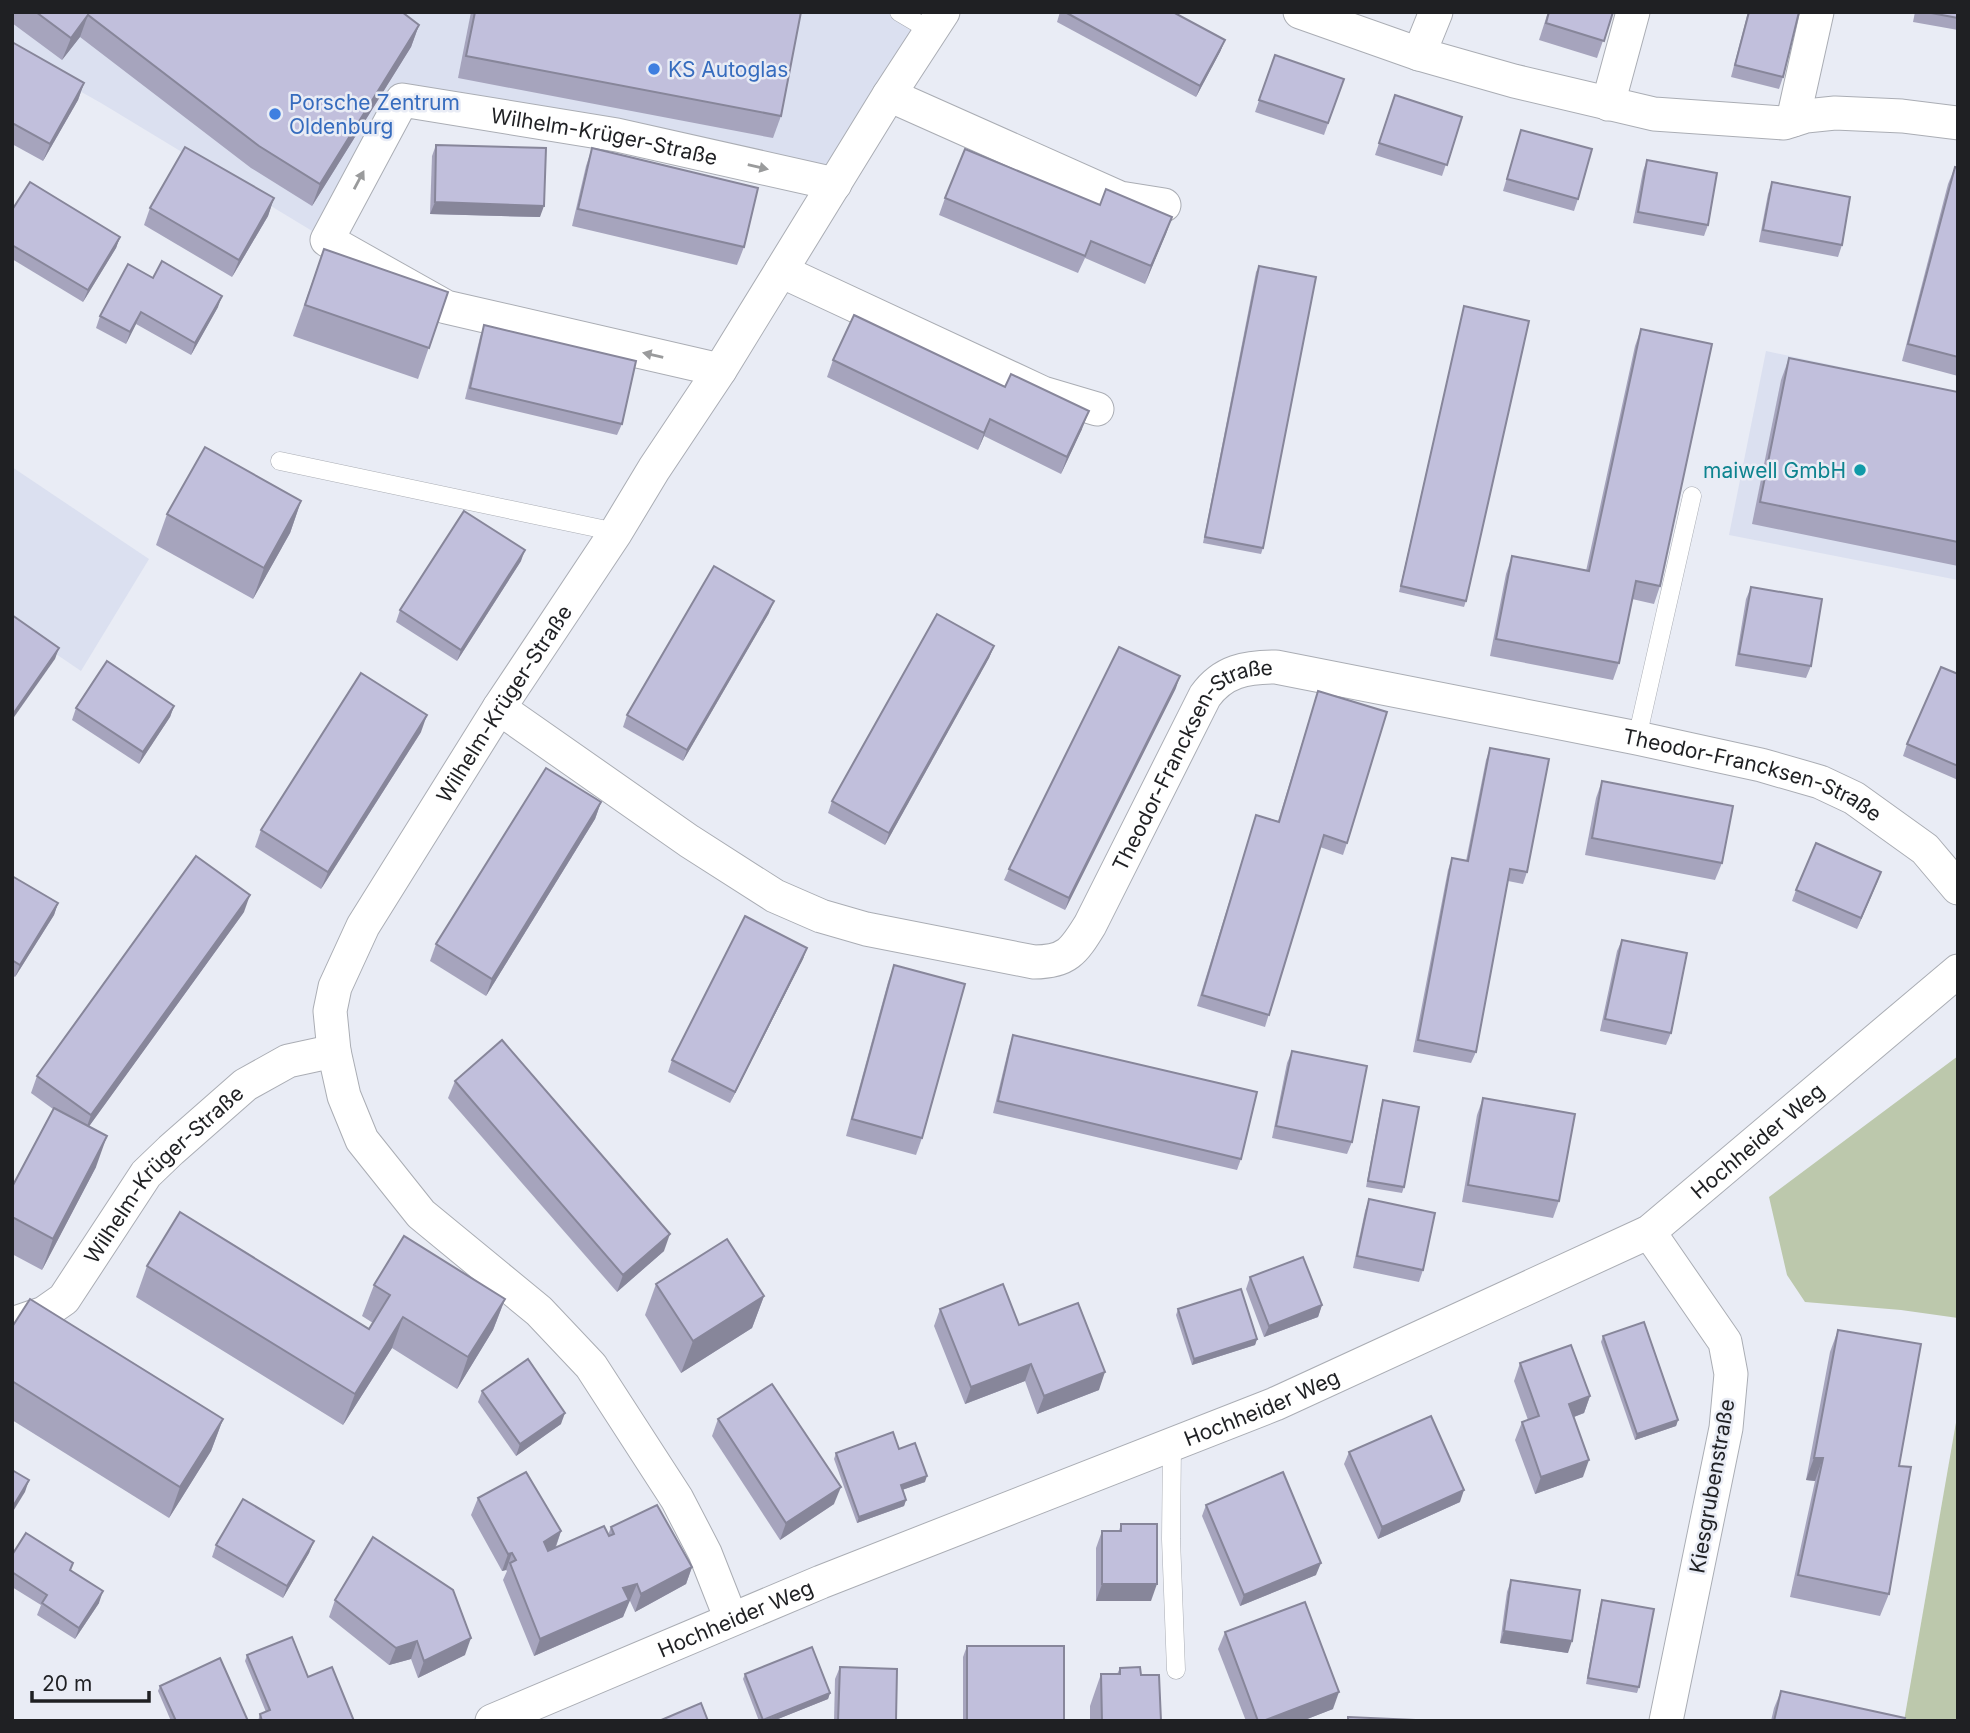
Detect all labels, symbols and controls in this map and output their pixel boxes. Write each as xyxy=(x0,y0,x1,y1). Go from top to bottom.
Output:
place label: KS Autoglas xyxy=(668,57,788,82)
marker: KS Autoglas xyxy=(646,61,662,77)
place label: Porsche Zentrum Oldenburg xyxy=(289,90,460,139)
street label: Wilhelm-Krüger-Straße xyxy=(489,102,720,170)
marker: Porsche Zentrum Oldenburg xyxy=(267,106,283,122)
one-way arrow xyxy=(747,161,769,172)
one-way arrow xyxy=(353,170,365,190)
one-way arrow xyxy=(642,349,664,360)
place label: maiwell GmbH xyxy=(1703,458,1846,483)
marker: maiwell GmbH xyxy=(1852,462,1868,478)
street label: Wilhelm-Krüger-Straße xyxy=(431,600,577,807)
street label: Theodor-Francksen-Straße xyxy=(1107,654,1273,875)
street label: Theodor-Francksen-Straße xyxy=(1621,723,1887,826)
street label: Hochheider Weg xyxy=(1686,1078,1829,1204)
street label: Wilhelm-Krüger-Straße xyxy=(79,1080,248,1268)
street label: Hochheider Weg xyxy=(1180,1364,1343,1451)
street label: Kiesgrubenstraße xyxy=(1684,1397,1740,1575)
street label: Hochheider Weg xyxy=(654,1574,817,1662)
scale bar xyxy=(32,1660,149,1704)
text: 20 m xyxy=(42,1671,92,1696)

